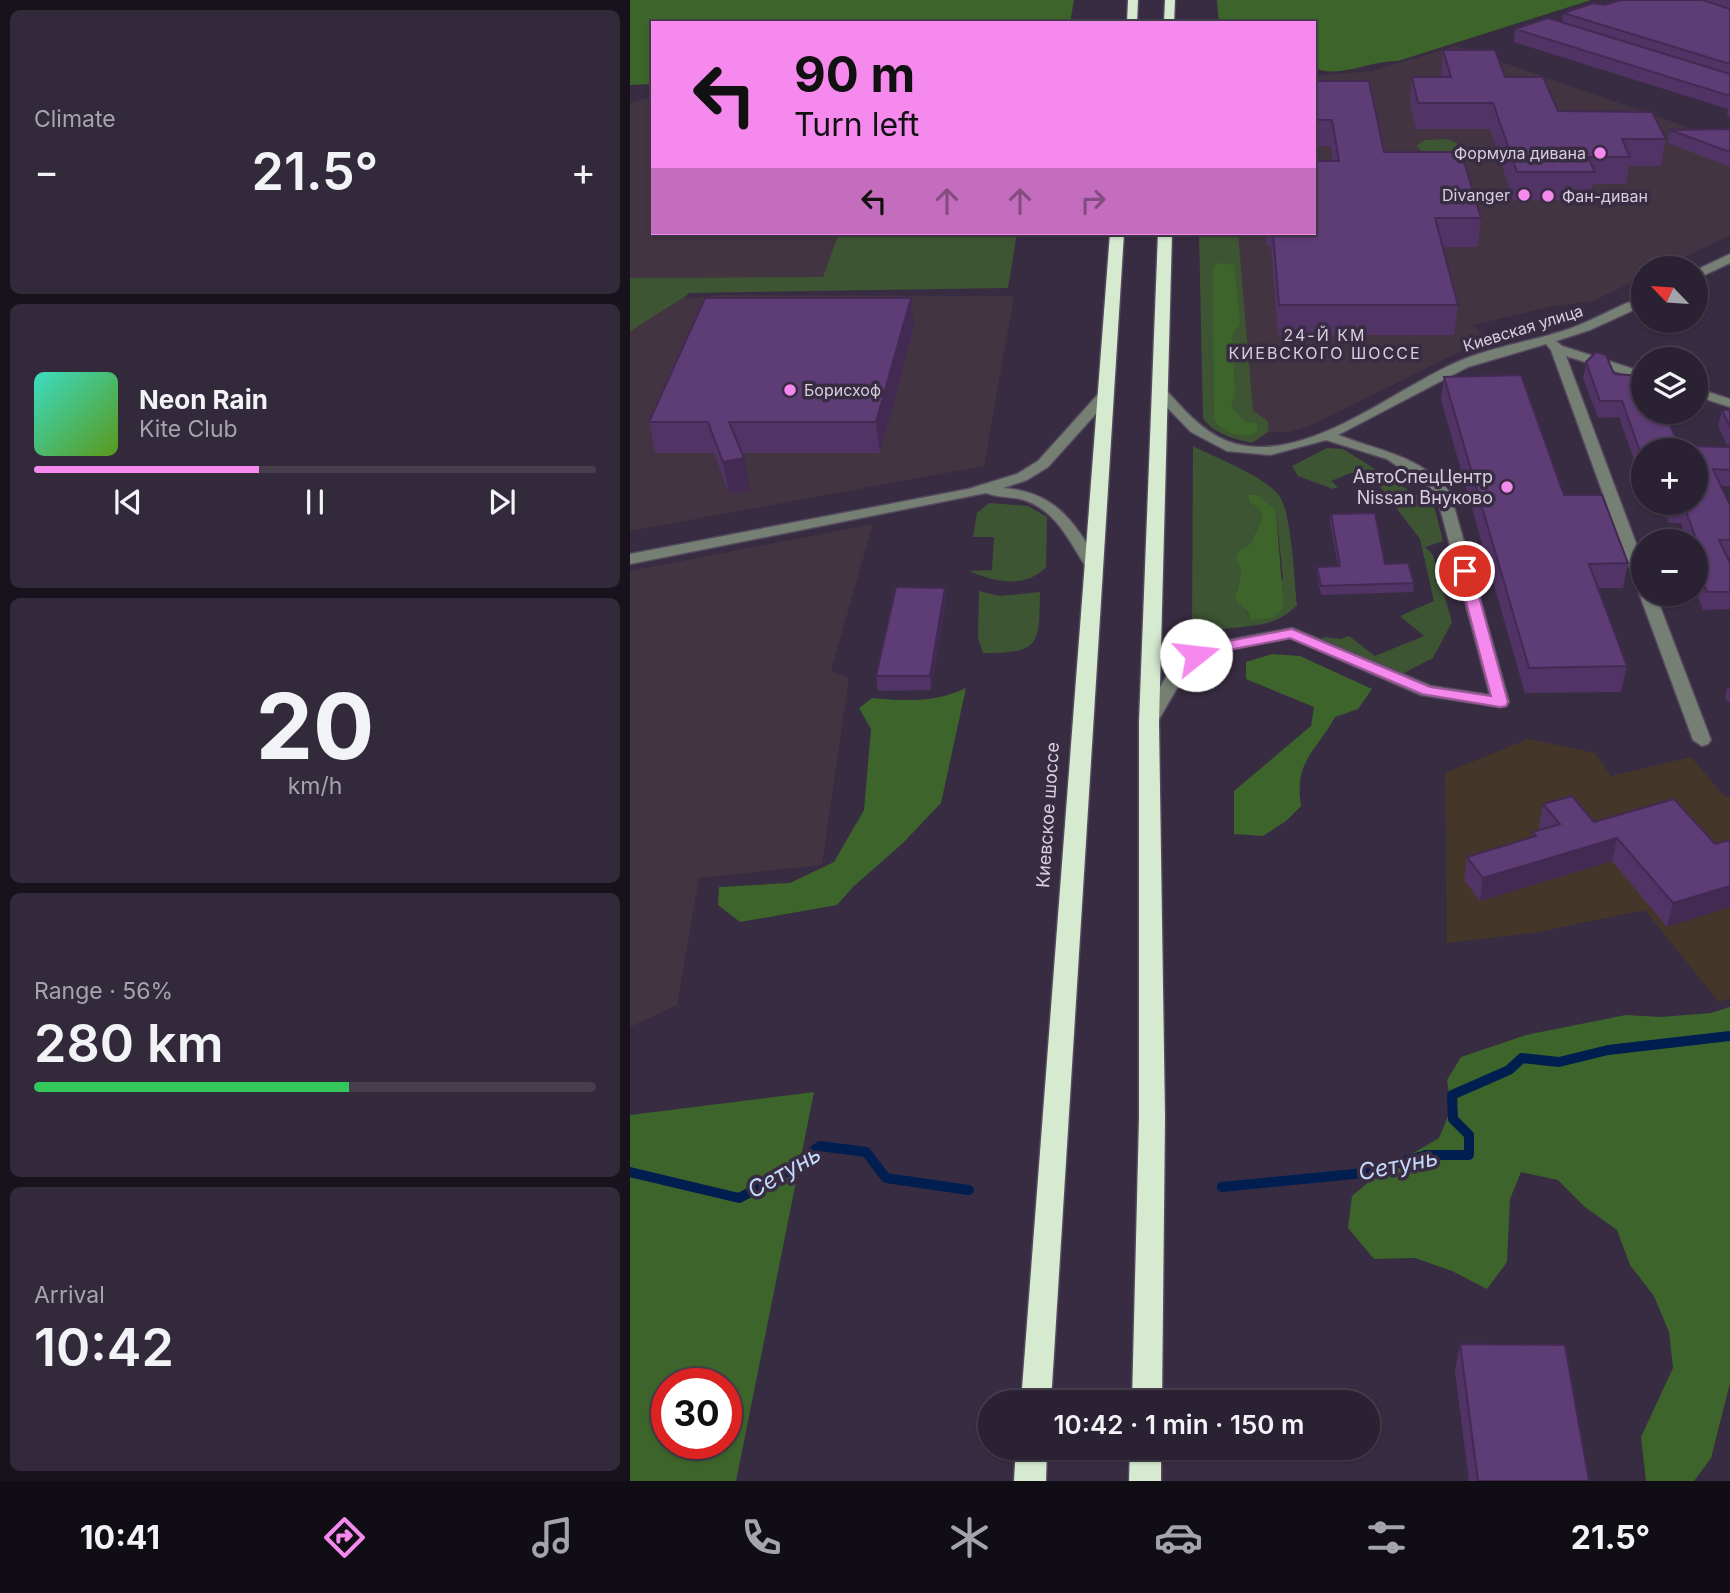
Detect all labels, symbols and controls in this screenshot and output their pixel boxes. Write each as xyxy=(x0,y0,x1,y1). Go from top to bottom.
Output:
text: 90 m xyxy=(794,45,915,104)
icon: left xyxy=(679,49,770,140)
text: Climate xyxy=(34,105,116,133)
text: Turn left xyxy=(794,105,919,144)
text: 21.5° xyxy=(252,140,378,203)
place label: Формула дивана xyxy=(1454,143,1586,163)
marker: Формула дивана xyxy=(1592,145,1608,161)
text: − xyxy=(34,148,59,194)
text: + xyxy=(571,148,596,194)
icon: left xyxy=(855,182,893,220)
icon: ahead xyxy=(928,182,966,220)
icon: ahead xyxy=(1001,182,1039,220)
icon: right xyxy=(1074,182,1112,220)
place label: Divanger xyxy=(1442,185,1510,205)
place label: Фан-диван xyxy=(1562,186,1648,206)
marker: Divanger xyxy=(1516,187,1532,203)
marker: Фан-диван xyxy=(1540,188,1556,204)
north arrow xyxy=(1631,256,1708,332)
map controls xyxy=(1631,256,1708,606)
street label: Киевская улица xyxy=(1461,300,1585,356)
district label: 24-Й КМ КИЕВСКОГО ШОССЕ xyxy=(1228,325,1422,363)
button: layers xyxy=(1631,347,1708,424)
place label: Борисхоф xyxy=(804,380,881,400)
marker: Борисхоф xyxy=(782,382,798,398)
text: Neon Rain xyxy=(139,384,268,415)
text: Kite Club xyxy=(139,415,238,443)
button: + xyxy=(1631,438,1708,515)
place label: АвтоСпецЦентр Nissan Внуково xyxy=(1353,466,1493,508)
marker: АвтоСпецЦентр Nissan Внуково xyxy=(1499,479,1515,495)
icon: previous xyxy=(109,483,147,521)
icon: pause xyxy=(296,483,334,521)
icon: next xyxy=(483,483,521,521)
button: − xyxy=(1631,529,1708,606)
pin xyxy=(1435,541,1495,601)
icon: arrive xyxy=(1446,552,1484,590)
position arrow xyxy=(1159,618,1233,692)
text: 20 xyxy=(256,671,374,781)
street label: Киевское шоссе xyxy=(1032,741,1063,889)
text: km/h xyxy=(288,772,342,800)
text: Range · 56% xyxy=(34,977,173,1005)
text: 280 km xyxy=(34,1012,224,1075)
water label: Сетунь xyxy=(742,1140,826,1204)
water label: Сетунь xyxy=(1356,1144,1440,1186)
text: Arrival xyxy=(34,1281,105,1309)
text: 10:42 xyxy=(34,1316,174,1379)
speed limit sign: 30 xyxy=(651,1368,742,1459)
text: 10:42 · 1 min · 150 m xyxy=(1054,1409,1304,1440)
icon: directions xyxy=(320,1513,369,1562)
icon: music xyxy=(528,1513,577,1562)
icon: phone xyxy=(737,1513,786,1562)
icon: climate xyxy=(945,1513,994,1562)
icon: car xyxy=(1154,1513,1203,1562)
icon: filters xyxy=(1362,1513,1411,1562)
text: 10:41 xyxy=(80,1518,160,1557)
text: 21.5° xyxy=(1571,1518,1650,1557)

